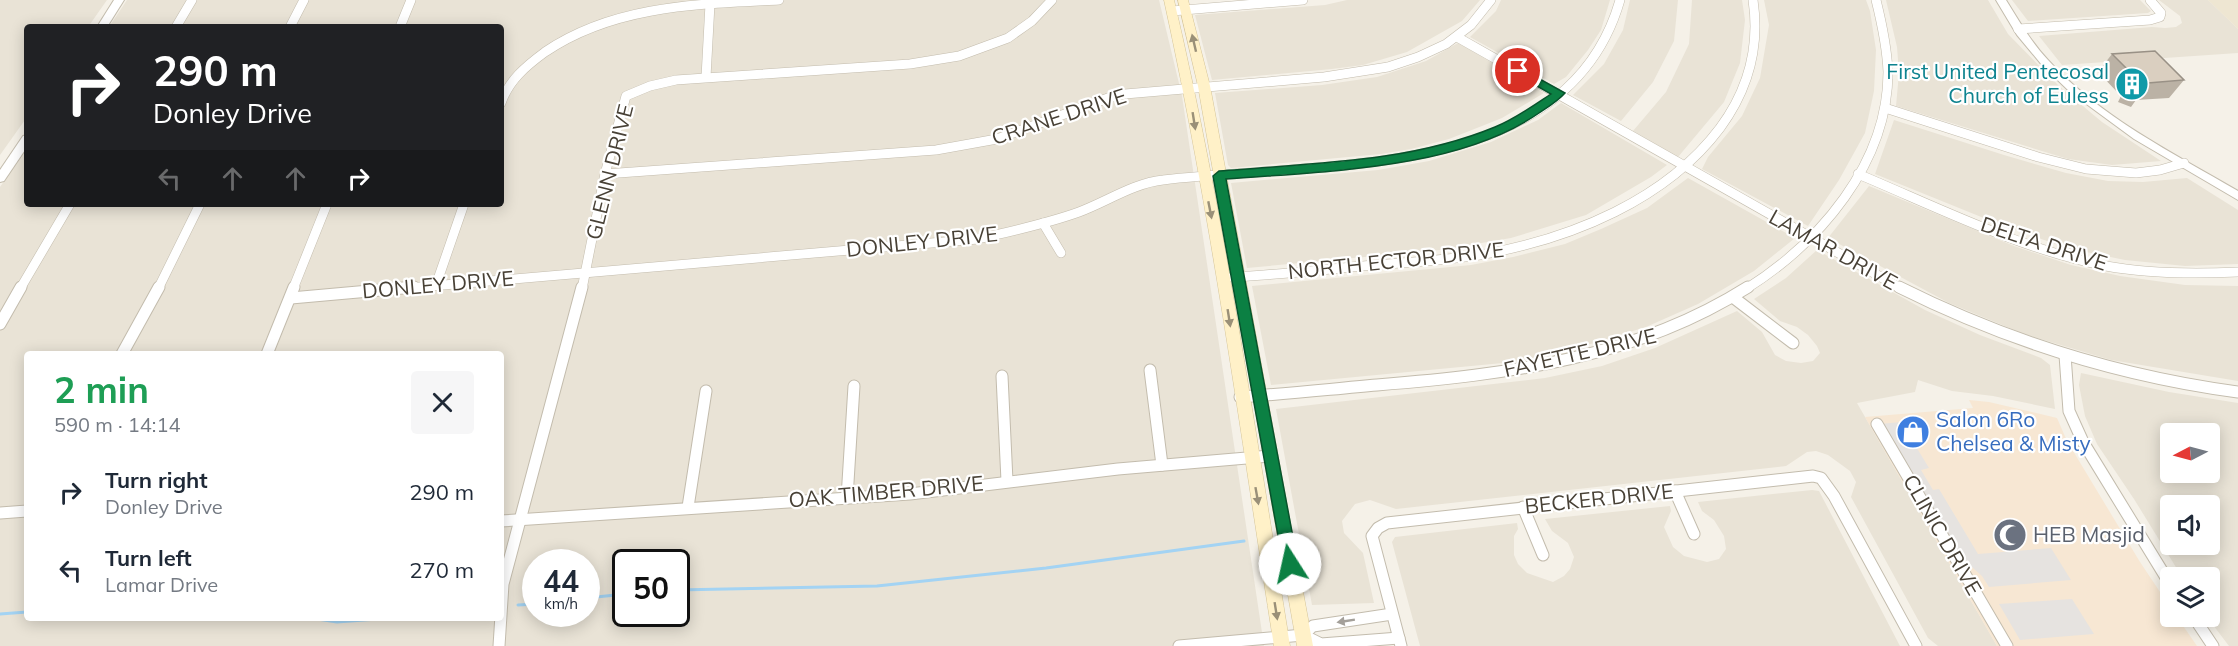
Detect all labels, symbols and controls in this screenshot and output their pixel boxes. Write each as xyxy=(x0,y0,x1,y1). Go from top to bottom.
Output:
one-way arrow xyxy=(1188,34,1198,52)
text: 290 m xyxy=(153,44,278,97)
pin xyxy=(1492,45,1543,96)
icon: right xyxy=(54,48,132,126)
icon: arrive xyxy=(1501,54,1534,87)
place label: First United Pentecosal Church of Euless xyxy=(1886,58,2109,108)
building icon: First United Pentecosal Church of Euless xyxy=(2114,66,2150,102)
street label: CRANE DRIVE xyxy=(988,82,1129,150)
text: Donley Drive xyxy=(153,96,312,130)
street label: GLENN DRIVE xyxy=(580,101,638,242)
one-way arrow xyxy=(1190,112,1199,131)
icon: left xyxy=(153,162,186,195)
icon: ahead xyxy=(216,162,249,195)
icon: ahead xyxy=(279,162,312,195)
icon: right xyxy=(342,162,375,195)
one-way arrow xyxy=(1206,201,1215,220)
street label: LAMAR DRIVE xyxy=(1765,203,1902,295)
street label: DELTA DRIVE xyxy=(1978,210,2111,276)
street label: DONLEY DRIVE xyxy=(845,220,999,262)
street label: NORTH ECTOR DRIVE xyxy=(1286,236,1505,284)
street label: DONLEY DRIVE xyxy=(361,264,515,304)
one-way arrow xyxy=(1224,309,1233,328)
street label: FAYETTE DRIVE xyxy=(1501,322,1659,382)
text: 2 min xyxy=(54,367,149,412)
button: close xyxy=(411,371,474,434)
place label: Salon 6Ro Chelsea & Misty xyxy=(1936,406,2091,456)
text: 590 m · 14:14 xyxy=(54,412,180,437)
shop icon: Salon 6Ro Chelsea & Misty xyxy=(1895,414,1931,450)
north arrow xyxy=(2160,423,2220,483)
map controls xyxy=(2160,423,2220,627)
text: Turn right xyxy=(105,466,208,494)
street label: OAK TIMBER DRIVE xyxy=(787,470,984,512)
street label: CLINIC DRIVE xyxy=(1898,470,1988,599)
icon: right xyxy=(54,476,87,509)
street label: BECKER DRIVE xyxy=(1523,477,1674,519)
text: 290 m xyxy=(409,478,474,506)
one-way arrow xyxy=(1253,486,1262,505)
text: Donley Drive xyxy=(105,494,223,519)
button: sound xyxy=(2160,495,2220,555)
mosque icon: HEB Masjid xyxy=(1992,517,2028,553)
place label: HEB Masjid xyxy=(2033,521,2145,547)
position arrow xyxy=(1258,532,1322,596)
text: Turn left xyxy=(105,544,192,572)
speed limit sign: 50 xyxy=(612,549,690,627)
icon: left xyxy=(54,554,87,587)
text: 270 m xyxy=(409,556,474,584)
text: 44 xyxy=(543,562,579,600)
button: layers xyxy=(2160,567,2220,627)
text: Lamar Drive xyxy=(105,572,218,597)
text: km/h xyxy=(544,594,578,613)
one-way arrow xyxy=(1272,601,1281,620)
one-way arrow xyxy=(1336,617,1355,626)

